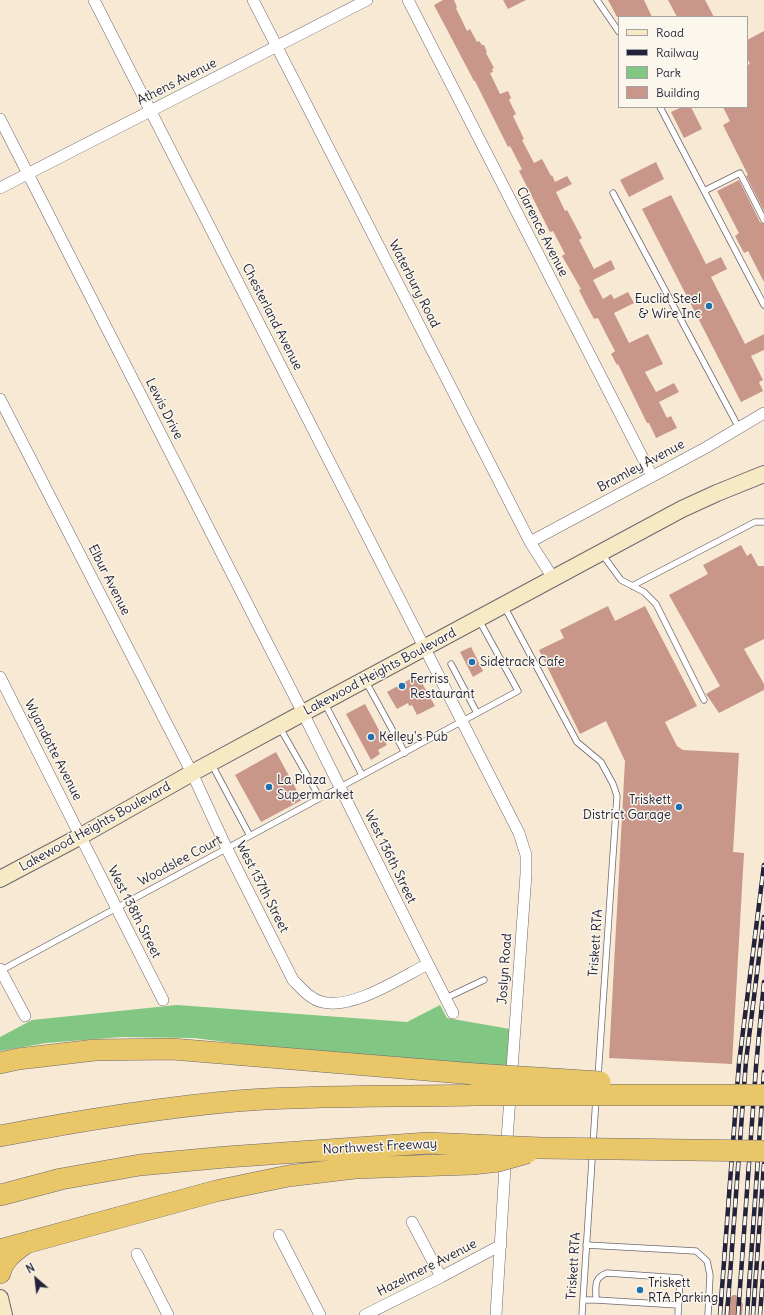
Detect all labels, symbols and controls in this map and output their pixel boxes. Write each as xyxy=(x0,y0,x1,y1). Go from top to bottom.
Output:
legend xyxy=(618,16,748,108)
text: Road xyxy=(656,25,684,40)
text: Railway xyxy=(656,45,699,60)
street label: Athens Avenue xyxy=(135,55,219,109)
text: Park xyxy=(656,65,681,80)
text: Building xyxy=(656,85,700,100)
street label: Clarence Avenue xyxy=(513,185,571,279)
street label: Waterbury Road xyxy=(385,238,443,330)
street label: Chesterland Avenue xyxy=(238,261,306,373)
place label: Euclid Steel & Wire Inc xyxy=(635,291,701,322)
marker: Euclid Steel & Wire Inc xyxy=(704,301,714,311)
street label: Lewis Drive xyxy=(142,376,186,442)
street label: Bramley Avenue xyxy=(595,436,687,496)
street label: Elbur Avenue xyxy=(85,542,133,618)
street label: Lakewood Heights Boulevard xyxy=(301,625,459,719)
place label: Sidetrack Cafe xyxy=(480,654,565,670)
marker: Sidetrack Cafe xyxy=(467,657,477,667)
place label: Ferriss Restaurant xyxy=(410,671,475,702)
marker: Ferriss Restaurant xyxy=(397,681,407,691)
street label: Wyandotte Avenue xyxy=(21,697,85,803)
place label: Kelley's Pub xyxy=(379,729,448,745)
marker: Kelley's Pub xyxy=(366,732,376,742)
place label: La Plaza Supermarket xyxy=(277,772,354,803)
street label: Lakewood Heights Boulevard xyxy=(17,779,173,875)
marker: La Plaza Supermarket xyxy=(264,782,274,792)
place label: Triskett District Garage xyxy=(583,792,671,823)
marker: Triskett District Garage xyxy=(674,802,684,812)
street label: West 136th Street xyxy=(361,808,419,906)
street label: Woodslee Court xyxy=(135,832,225,890)
street label: West 137th Street xyxy=(232,839,292,935)
street label: West 138th Street xyxy=(104,863,164,961)
street label: Triskett RTA xyxy=(586,909,606,977)
street label: Joslyn Road xyxy=(495,933,515,1005)
street label: Northwest Freeway xyxy=(322,1136,438,1158)
street label: Triskett RTA xyxy=(564,1232,584,1300)
street label: Hazelmere Avenue xyxy=(375,1236,479,1300)
north arrow xyxy=(16,1259,56,1299)
text: N xyxy=(24,1260,37,1276)
place label: Triskett RTA Parking xyxy=(648,1275,718,1306)
marker: Triskett RTA Parking xyxy=(635,1285,645,1295)

